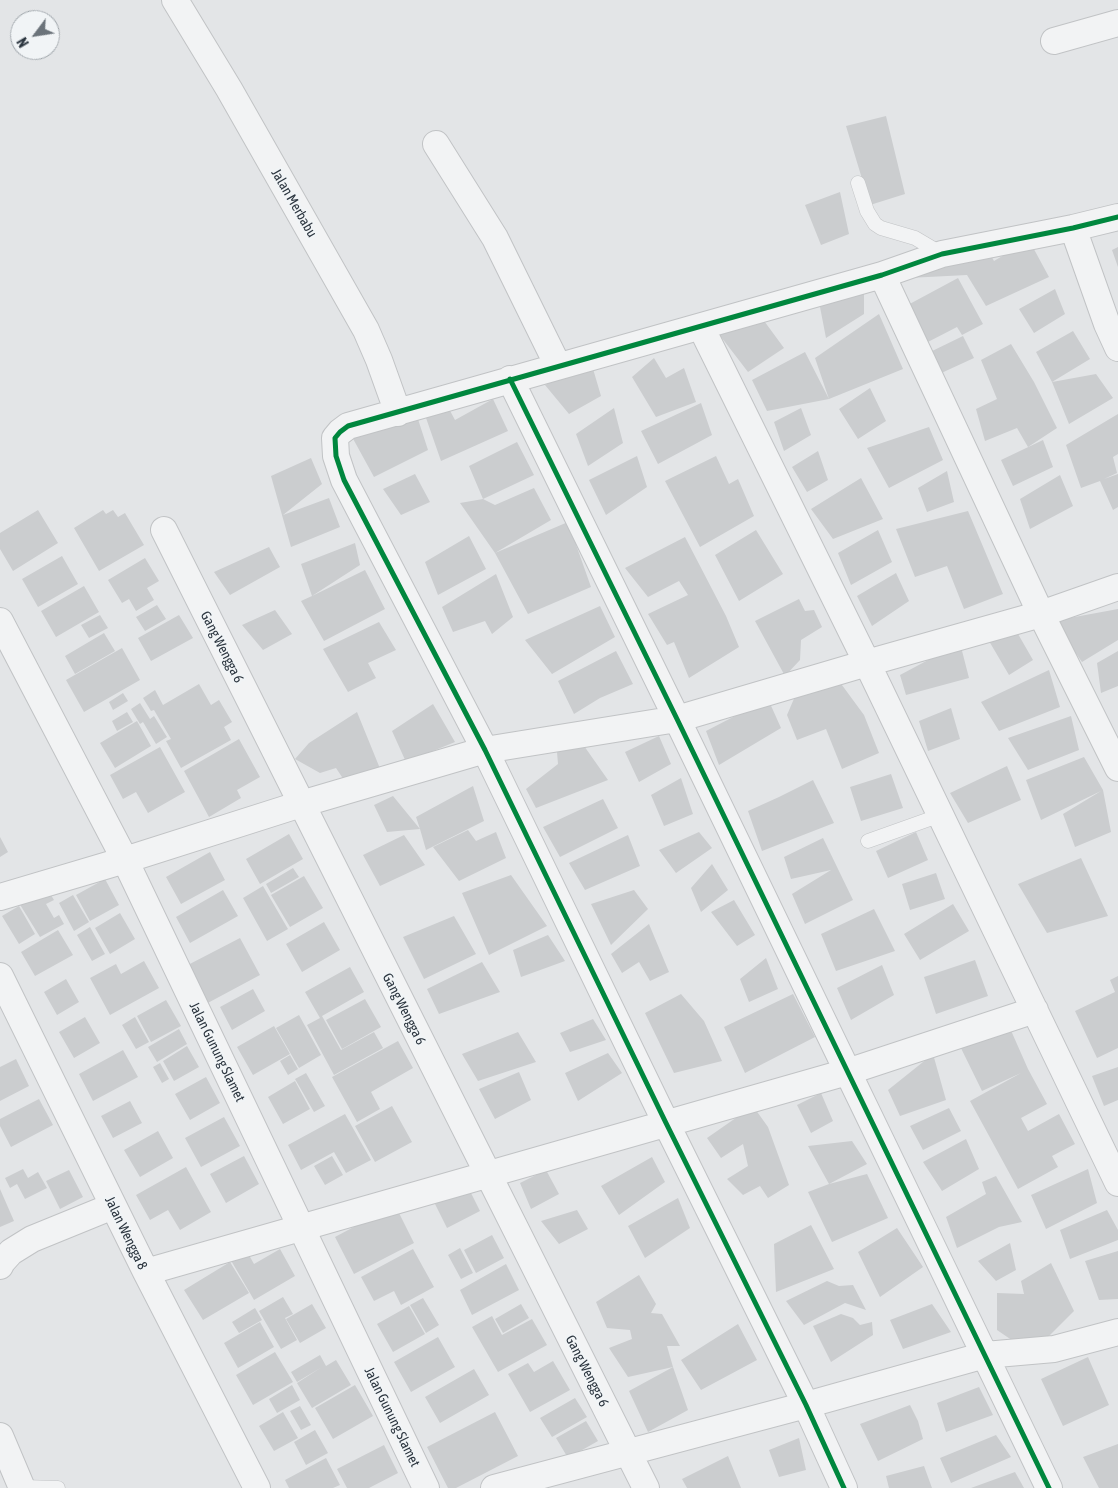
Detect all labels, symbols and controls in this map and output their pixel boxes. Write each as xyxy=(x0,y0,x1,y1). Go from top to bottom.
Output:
north arrow xyxy=(10,10,60,60)
text: N xyxy=(14,35,32,50)
street label: Jalan Merbabu xyxy=(268,166,320,240)
street label: Gang Wengga 6 xyxy=(197,608,247,686)
street label: Gang Wengga 6 xyxy=(379,970,429,1048)
street label: Jalan Gunung Slamet xyxy=(186,999,248,1105)
street label: Jalan Wengga 8 xyxy=(101,1194,151,1272)
street label: Gang Wengga 6 xyxy=(562,1332,612,1410)
street label: Jalan Gunung Slamet xyxy=(361,1364,423,1470)

